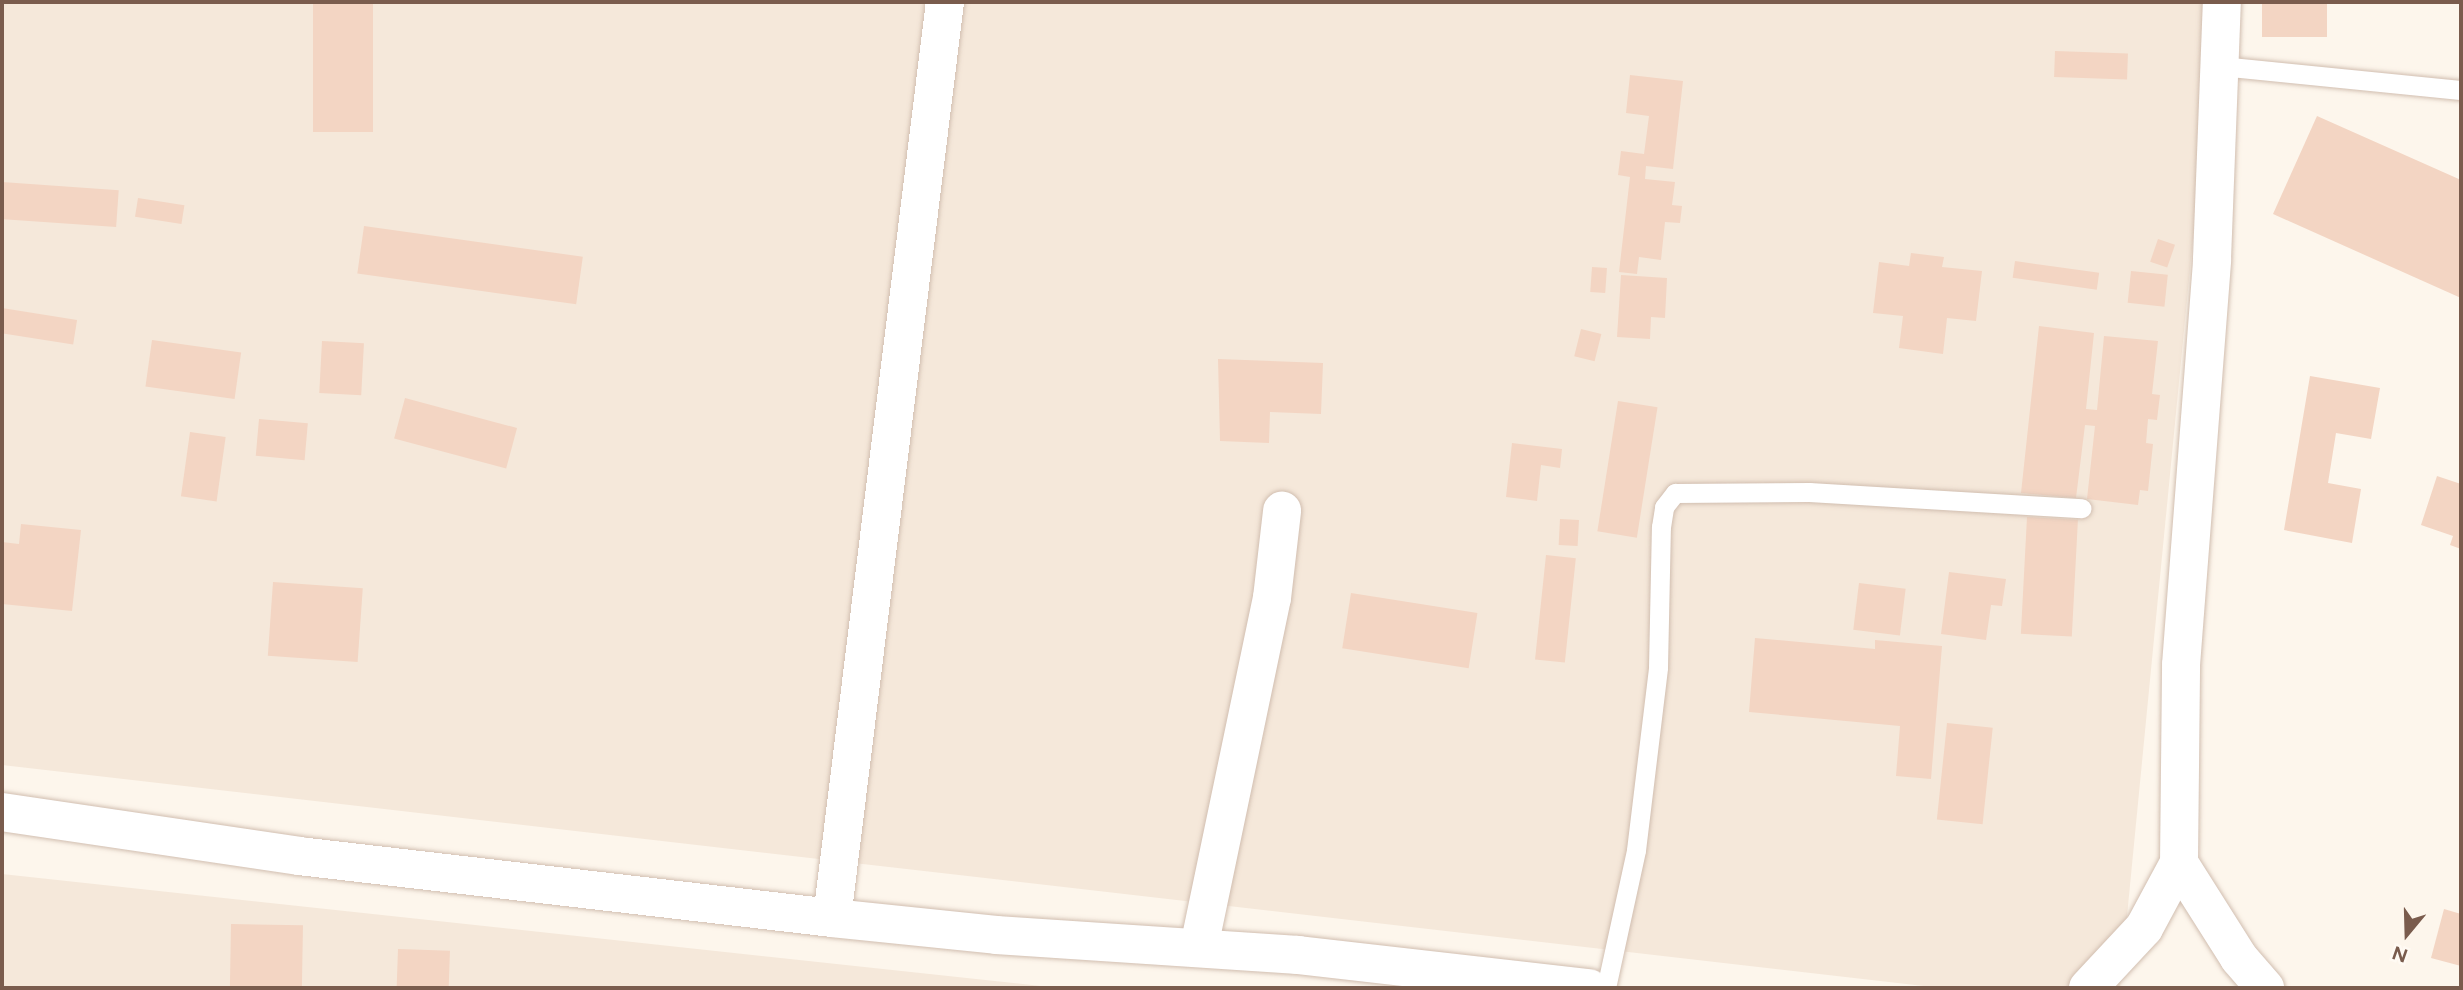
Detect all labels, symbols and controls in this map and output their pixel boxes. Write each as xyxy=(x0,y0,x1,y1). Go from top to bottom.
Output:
north arrow xyxy=(2372,899,2442,969)
text: N xyxy=(2389,941,2411,968)

